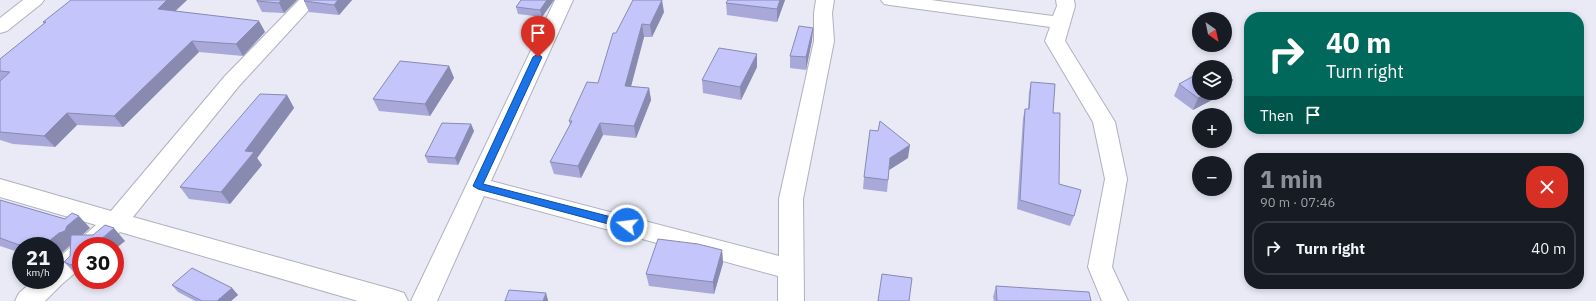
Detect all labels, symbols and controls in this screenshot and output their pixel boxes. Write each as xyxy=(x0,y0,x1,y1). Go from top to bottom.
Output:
north arrow xyxy=(1192,12,1232,52)
map controls xyxy=(1192,12,1232,196)
pin xyxy=(521,16,555,57)
icon: arrive xyxy=(527,22,549,44)
text: 40 m xyxy=(1326,24,1391,61)
icon: right xyxy=(1260,28,1312,80)
button: layers xyxy=(1192,60,1232,100)
text: Turn right xyxy=(1326,60,1404,83)
icon: arrive xyxy=(1302,104,1324,126)
text: Then xyxy=(1260,106,1294,125)
button: + xyxy=(1192,108,1232,148)
button: − xyxy=(1192,156,1232,196)
text: 1 min xyxy=(1260,163,1323,195)
button: close xyxy=(1526,166,1568,208)
text: 90 m · 07:46 xyxy=(1260,194,1335,211)
position arrow xyxy=(606,204,648,246)
speed limit sign: 30 xyxy=(72,237,124,289)
icon: right xyxy=(1262,237,1284,259)
text: Turn right xyxy=(1296,239,1365,258)
text: 40 m xyxy=(1531,239,1566,258)
text: 21 xyxy=(26,244,50,271)
text: km/h xyxy=(26,266,50,279)

